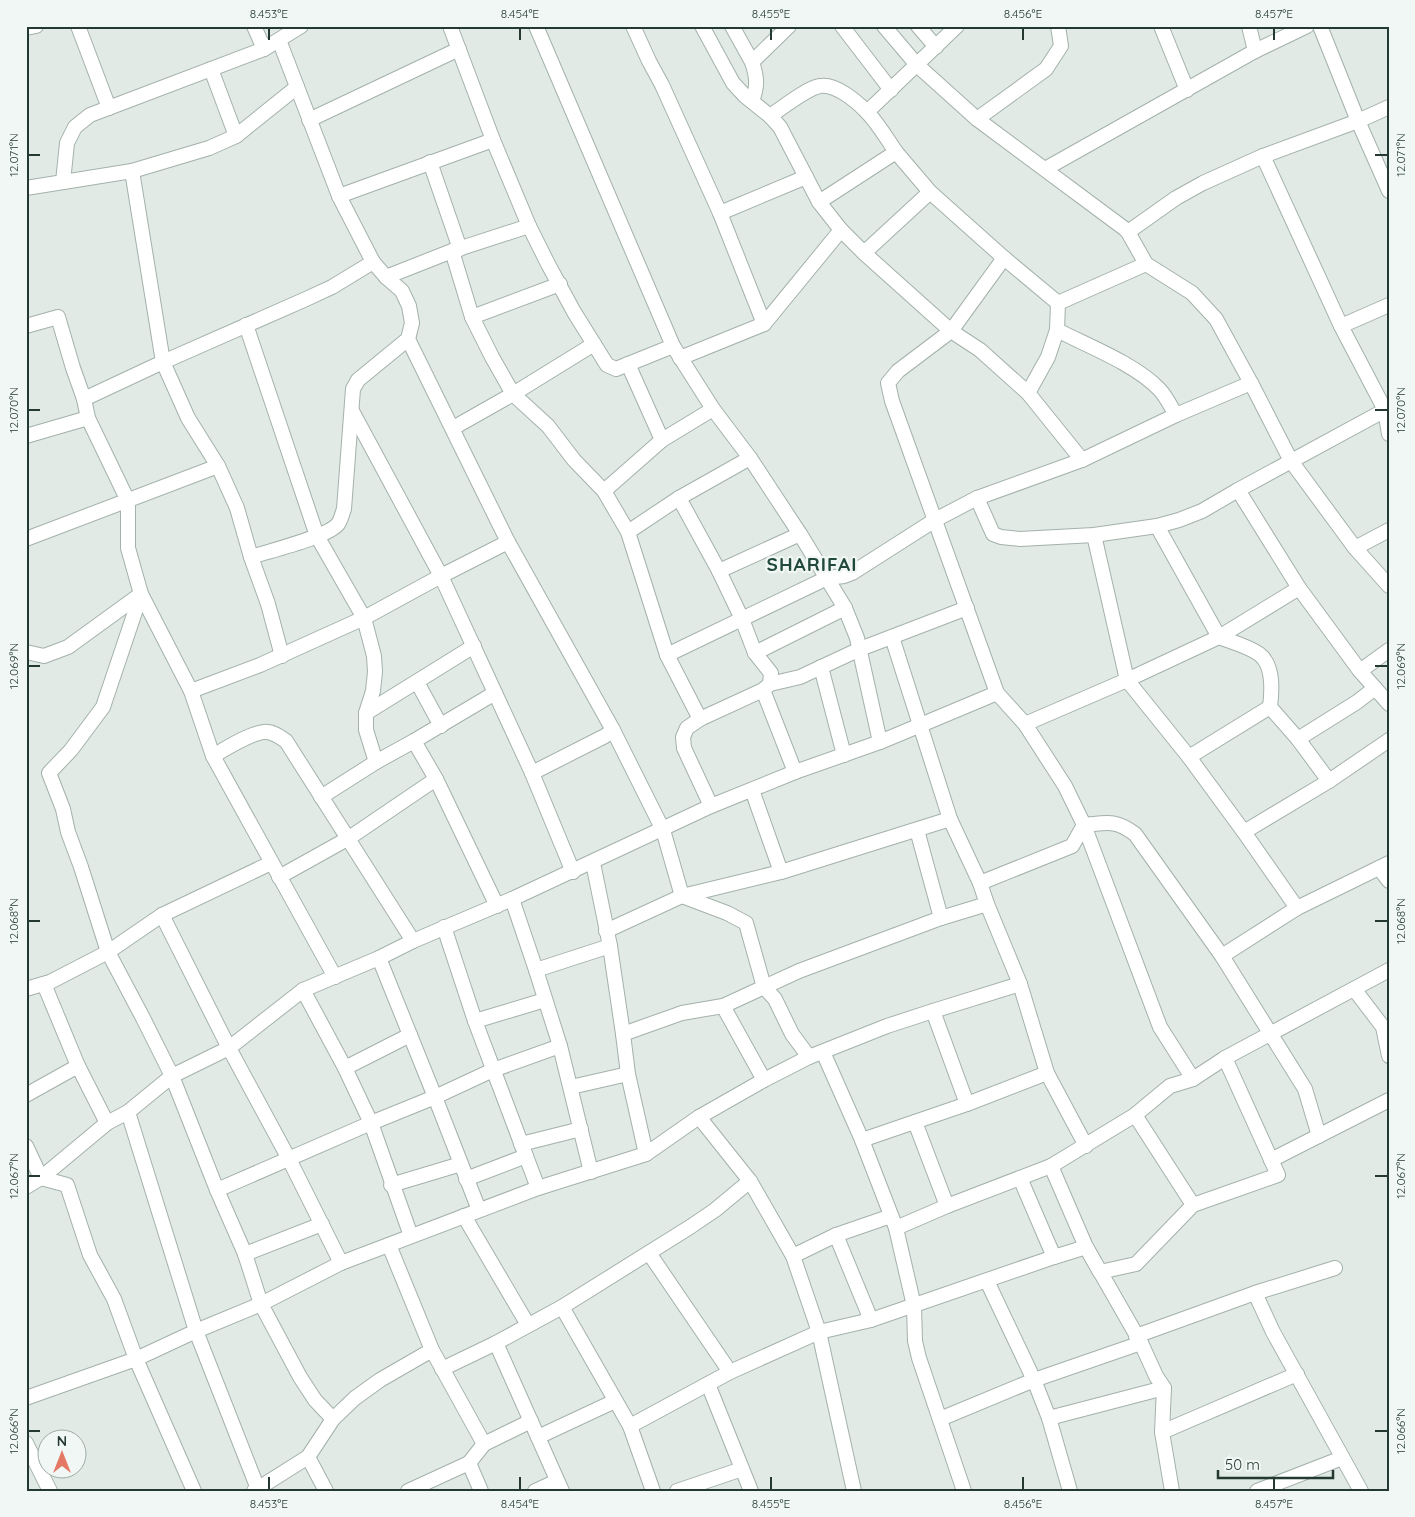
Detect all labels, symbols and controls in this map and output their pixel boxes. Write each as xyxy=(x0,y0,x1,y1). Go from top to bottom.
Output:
text: 8.453°E xyxy=(250,6,288,21)
text: 8.454°E xyxy=(501,6,539,21)
text: 8.455°E xyxy=(752,6,790,21)
text: 8.456°E xyxy=(1004,6,1042,21)
text: 8.457°E xyxy=(1255,6,1293,21)
text: 12.071°N xyxy=(6,133,21,177)
text: 12.071°N xyxy=(1393,133,1408,177)
text: 12.070°N xyxy=(6,387,21,433)
text: 12.070°N xyxy=(1393,387,1408,433)
district label: SHARIFAI xyxy=(767,552,857,576)
text: 12.069°N xyxy=(6,643,21,689)
text: 12.069°N xyxy=(1393,643,1408,689)
text: 12.068°N xyxy=(6,898,21,944)
text: 12.068°N xyxy=(1393,898,1408,944)
text: 12.067°N xyxy=(6,1153,21,1199)
text: 12.067°N xyxy=(1393,1153,1408,1199)
text: 12.066°N xyxy=(6,1408,21,1454)
text: 12.066°N xyxy=(1393,1408,1408,1454)
north arrow xyxy=(38,1430,88,1480)
text: N xyxy=(57,1432,67,1450)
scale bar xyxy=(1218,1447,1332,1479)
text: 50 m xyxy=(1225,1455,1260,1474)
text: 8.453°E xyxy=(250,1496,288,1511)
text: 8.454°E xyxy=(501,1496,539,1511)
text: 8.455°E xyxy=(752,1496,790,1511)
text: 8.456°E xyxy=(1004,1496,1042,1511)
text: 8.457°E xyxy=(1255,1496,1293,1511)

